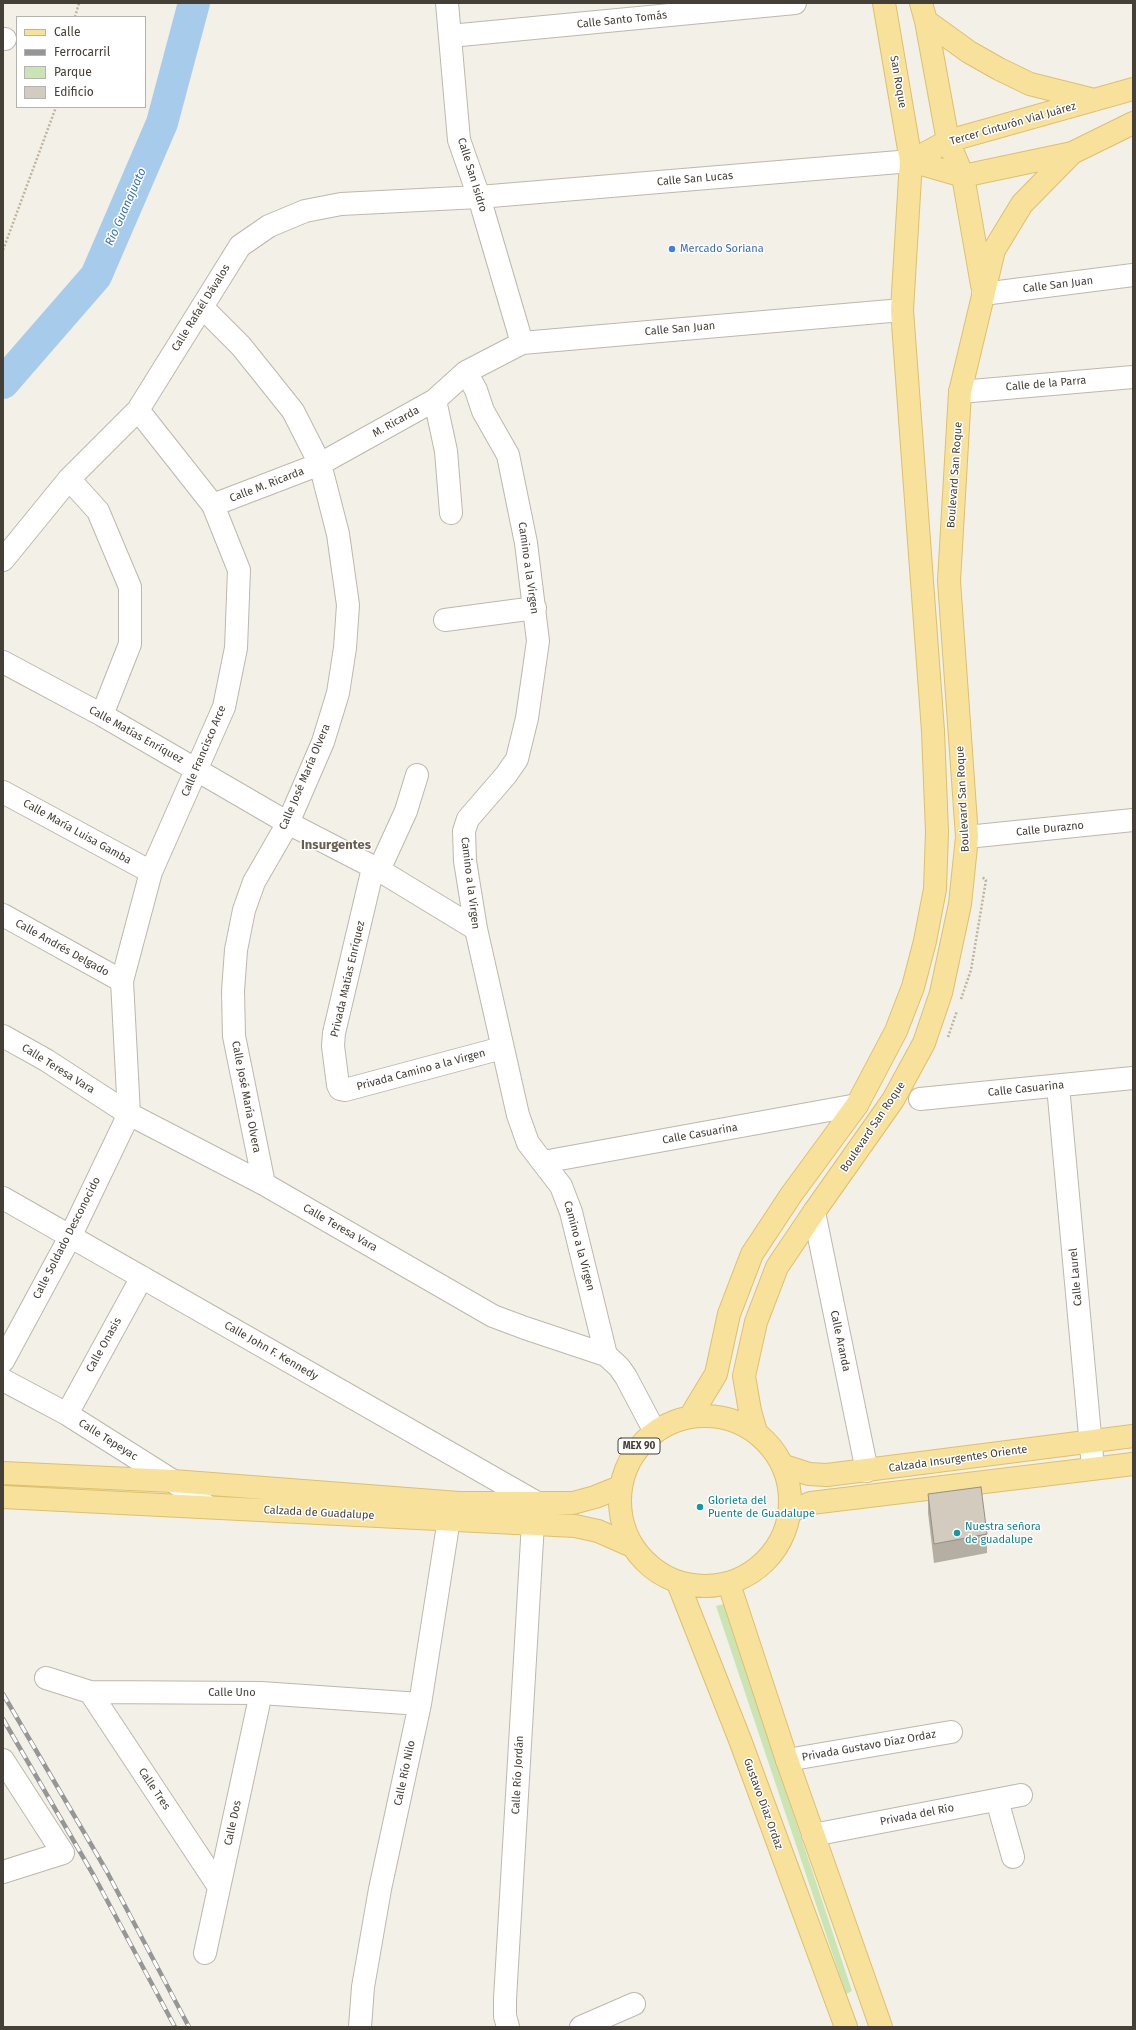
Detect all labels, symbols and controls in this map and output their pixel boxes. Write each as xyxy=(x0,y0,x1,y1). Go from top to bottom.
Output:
street label: Calle Santo Tomás xyxy=(576,9,668,31)
legend xyxy=(16,16,146,108)
text: Calle xyxy=(54,25,81,39)
text: Ferrocarril xyxy=(54,45,110,59)
street label: San Roque xyxy=(887,55,909,109)
text: Parque xyxy=(54,65,92,79)
text: Edificio xyxy=(54,85,94,99)
street label: Tercer Cinturón Vial Juárez xyxy=(948,100,1078,148)
street label: Calle San Isidro xyxy=(454,136,490,214)
water label: Río Guanajuato xyxy=(102,166,150,248)
street label: Calle San Lucas xyxy=(656,169,734,189)
place label: Mercado Soriana xyxy=(680,242,764,256)
marker: Mercado Soriana xyxy=(667,244,677,254)
street label: Calle Rafaél Dávalos xyxy=(169,262,233,354)
street label: Calle San Juan xyxy=(1022,274,1094,296)
street label: Calle San Juan xyxy=(644,319,716,339)
street label: Calle de la Parra xyxy=(1005,374,1087,394)
street label: M. Ricarda xyxy=(370,404,422,440)
street label: Boulevard San Roque xyxy=(945,421,965,529)
street label: Calle M. Ricarda xyxy=(228,465,306,505)
street label: Camino a la Virgen xyxy=(515,521,541,615)
street label: Calle Francisco Arce xyxy=(179,703,229,799)
street label: Calle Matías Enríquez xyxy=(86,704,186,766)
street label: Calle José María Olvera xyxy=(277,722,333,832)
street label: Boulevard San Roque xyxy=(954,745,972,853)
street label: Calle María Luisa Gamba xyxy=(21,797,133,867)
street label: Calle Durazno xyxy=(1015,819,1085,839)
street label: Camino a la Virgen xyxy=(458,836,482,930)
district label: Insurgentes xyxy=(301,837,371,853)
street label: Calle Andrés Delgado xyxy=(13,917,111,979)
street label: Privada Matías Enríquez xyxy=(328,920,368,1038)
street label: Calle José María Olvera xyxy=(229,1040,263,1154)
street label: Calle Teresa Vara xyxy=(19,1041,97,1097)
street label: Privada Camino a la Virgen xyxy=(355,1046,487,1094)
street label: Calle Casuarina xyxy=(987,1078,1065,1100)
street label: Boulevard San Roque xyxy=(838,1079,908,1175)
street label: Calle Casuarina xyxy=(661,1121,739,1147)
street label: Calle Soldado Desconocido xyxy=(30,1175,104,1301)
street label: Camino a la Virgen xyxy=(561,1200,597,1292)
street label: Calle Teresa Vara xyxy=(300,1201,380,1255)
street label: Calle Laurel xyxy=(1067,1247,1085,1307)
street label: Calle Aranda xyxy=(827,1309,853,1373)
street label: Calle Onasis xyxy=(84,1315,124,1375)
street label: Calle John F. Kennedy xyxy=(222,1319,320,1383)
street label: Calle Tepeyac xyxy=(76,1417,140,1463)
road number: MEX 90 xyxy=(618,1438,660,1454)
street label: Calzada Insurgentes Oriente xyxy=(888,1443,1028,1475)
place label: Glorieta del Puente de Guadalupe xyxy=(708,1494,815,1520)
marker: Glorieta del Puente de Guadalupe xyxy=(695,1502,705,1512)
street label: Calzada de Guadalupe xyxy=(263,1504,375,1522)
place label: Nuestra señora de guadalupe xyxy=(965,1520,1041,1546)
marker: Nuestra señora de guadalupe xyxy=(952,1528,962,1538)
street label: Calle Uno xyxy=(208,1686,256,1700)
street label: Privada Gustavo Díaz Ordaz xyxy=(801,1728,937,1764)
street label: Calle Río Jordán xyxy=(509,1735,527,1815)
street label: Calle Río Nilo xyxy=(392,1739,418,1807)
street label: Gustavo Díaz Ordaz xyxy=(740,1757,786,1851)
street label: Calle Tres xyxy=(135,1766,173,1812)
street label: Calle Dos xyxy=(222,1799,244,1847)
street label: Privada del Río xyxy=(879,1801,955,1829)

